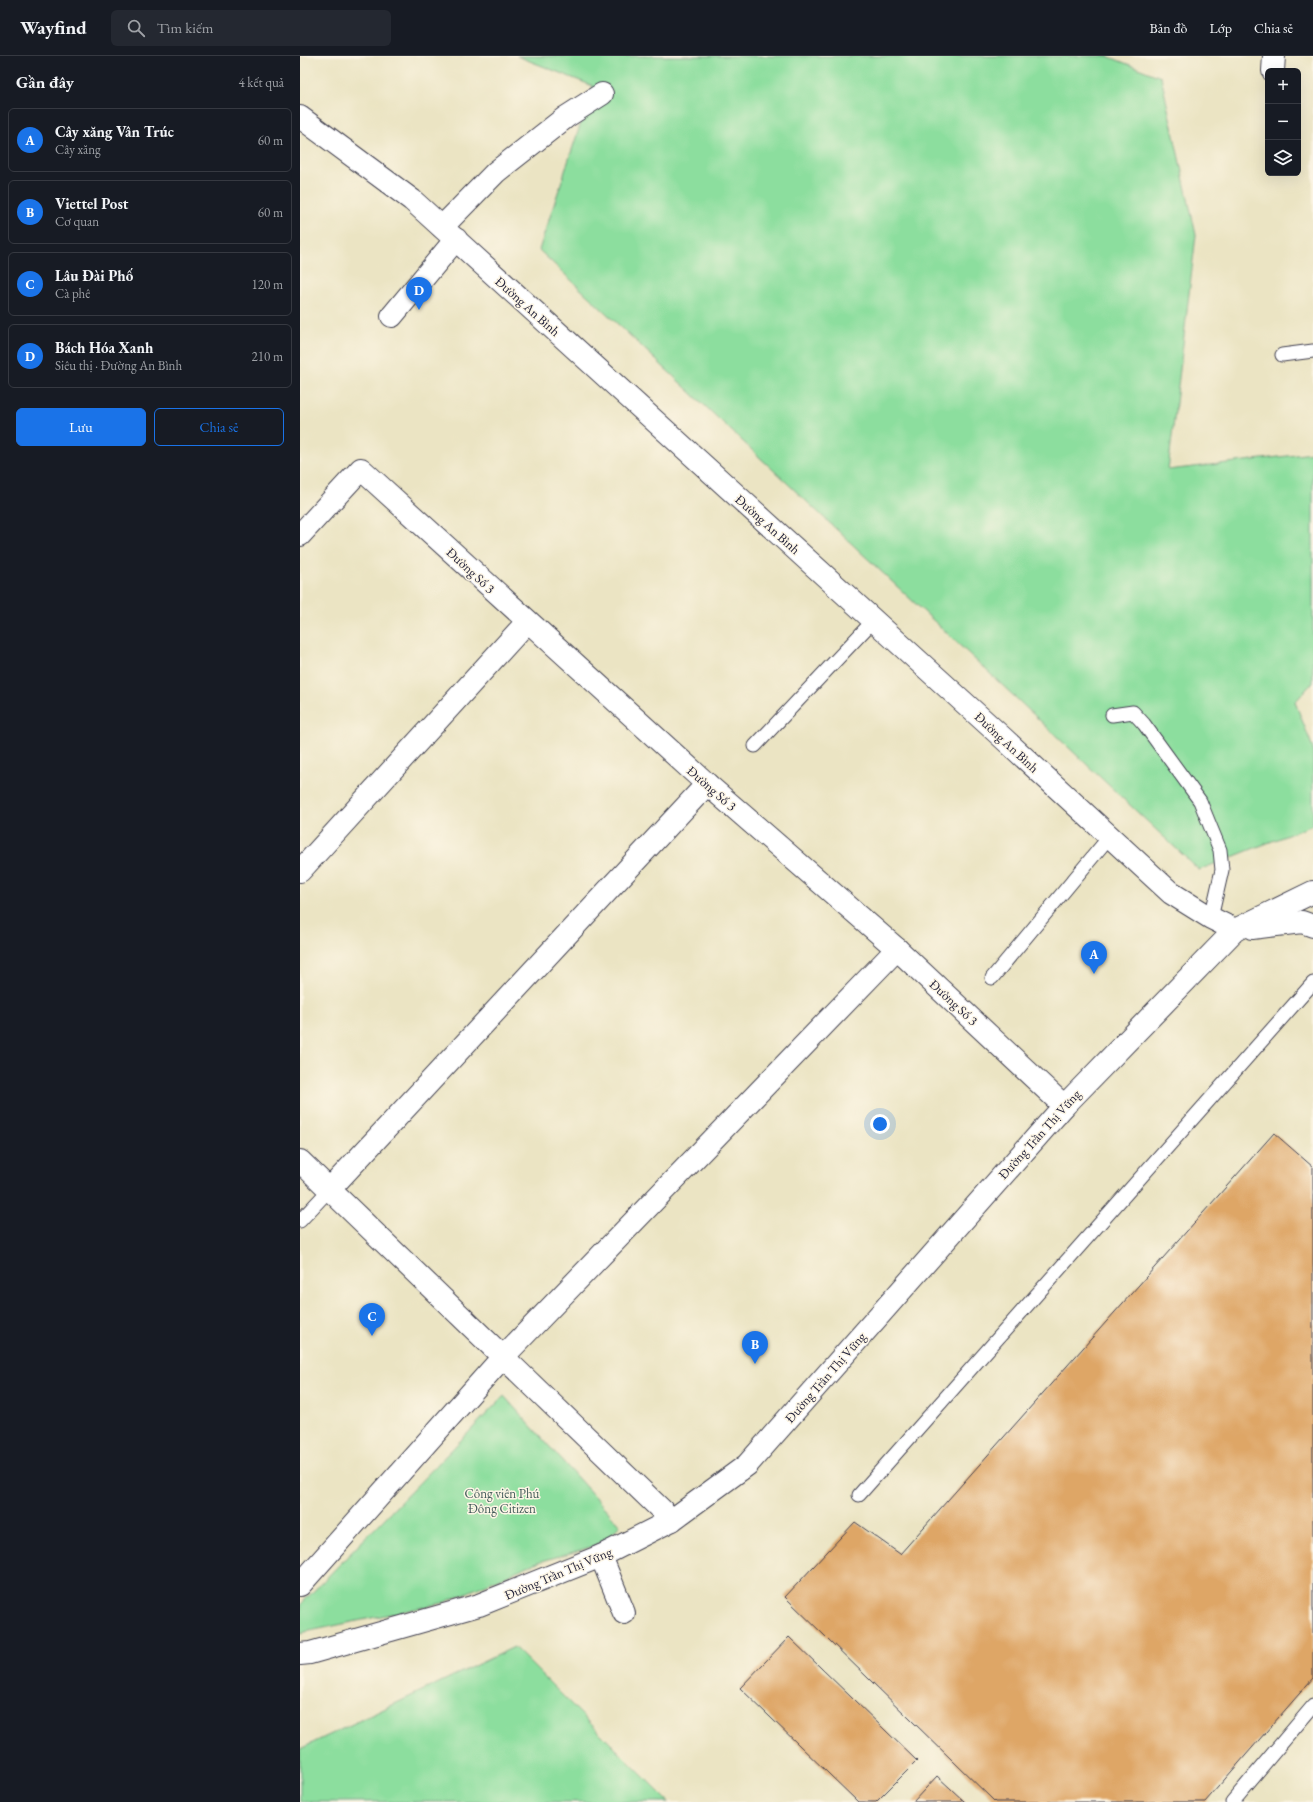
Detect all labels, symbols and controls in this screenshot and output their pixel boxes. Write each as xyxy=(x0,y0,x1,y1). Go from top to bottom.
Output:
search box xyxy=(111,10,391,46)
text: Wayfind xyxy=(20,15,87,40)
icon: search xyxy=(125,17,147,39)
text: Tìm kiếm xyxy=(157,18,213,37)
text: Bản đồ xyxy=(1150,19,1188,37)
text: Lớp xyxy=(1210,19,1232,37)
text: Chia sẻ xyxy=(1254,19,1293,37)
map controls xyxy=(1265,68,1301,176)
button: + xyxy=(1265,68,1301,104)
text: Gần đây xyxy=(16,71,74,93)
text: 4 kết quả xyxy=(238,74,284,91)
button: − xyxy=(1265,104,1301,140)
text: Cây xăng Vân Trúc xyxy=(55,122,174,141)
text: A xyxy=(25,132,35,149)
text: 60 m xyxy=(258,132,283,149)
button: layers xyxy=(1265,140,1301,176)
text: Cây xăng xyxy=(55,141,101,158)
text: Viettel Post xyxy=(55,194,128,213)
text: B xyxy=(26,204,34,221)
text: 60 m xyxy=(258,204,283,221)
text: Cơ quan xyxy=(55,213,99,230)
text: Lâu Đài Phố xyxy=(55,266,133,285)
street label: Đường An Bình xyxy=(492,273,564,340)
text: C xyxy=(25,276,35,293)
text: 120 m xyxy=(252,276,283,293)
pin: D xyxy=(406,277,432,310)
text: Cà phê xyxy=(55,285,90,302)
text: Bách Hóa Xanh xyxy=(55,338,153,357)
text: D xyxy=(25,348,35,365)
text: 210 m xyxy=(252,348,283,365)
text: Siêu thị · Đường An Bình xyxy=(55,357,182,374)
button: Lưu xyxy=(16,408,146,446)
button: Chia sẻ xyxy=(154,408,284,446)
street label: Đường An Bình xyxy=(732,491,804,558)
street label: Đường Số 3 xyxy=(443,544,498,597)
street label: Đường An Bình xyxy=(971,708,1043,777)
street label: Đường Số 3 xyxy=(683,762,740,815)
pin: A xyxy=(1081,941,1107,974)
street label: Đường Số 3 xyxy=(926,976,981,1029)
street label: Đường Trần Thị Vững xyxy=(995,1086,1084,1183)
your location xyxy=(870,1114,890,1134)
pin: C xyxy=(359,1303,385,1336)
street label: Đường Trần Thị Vững xyxy=(781,1328,870,1426)
pin: B xyxy=(742,1331,768,1364)
park label: Công viên Phú Đông Citizen xyxy=(465,1485,540,1517)
street label: Đường Trần Thị Vững xyxy=(502,1543,615,1604)

